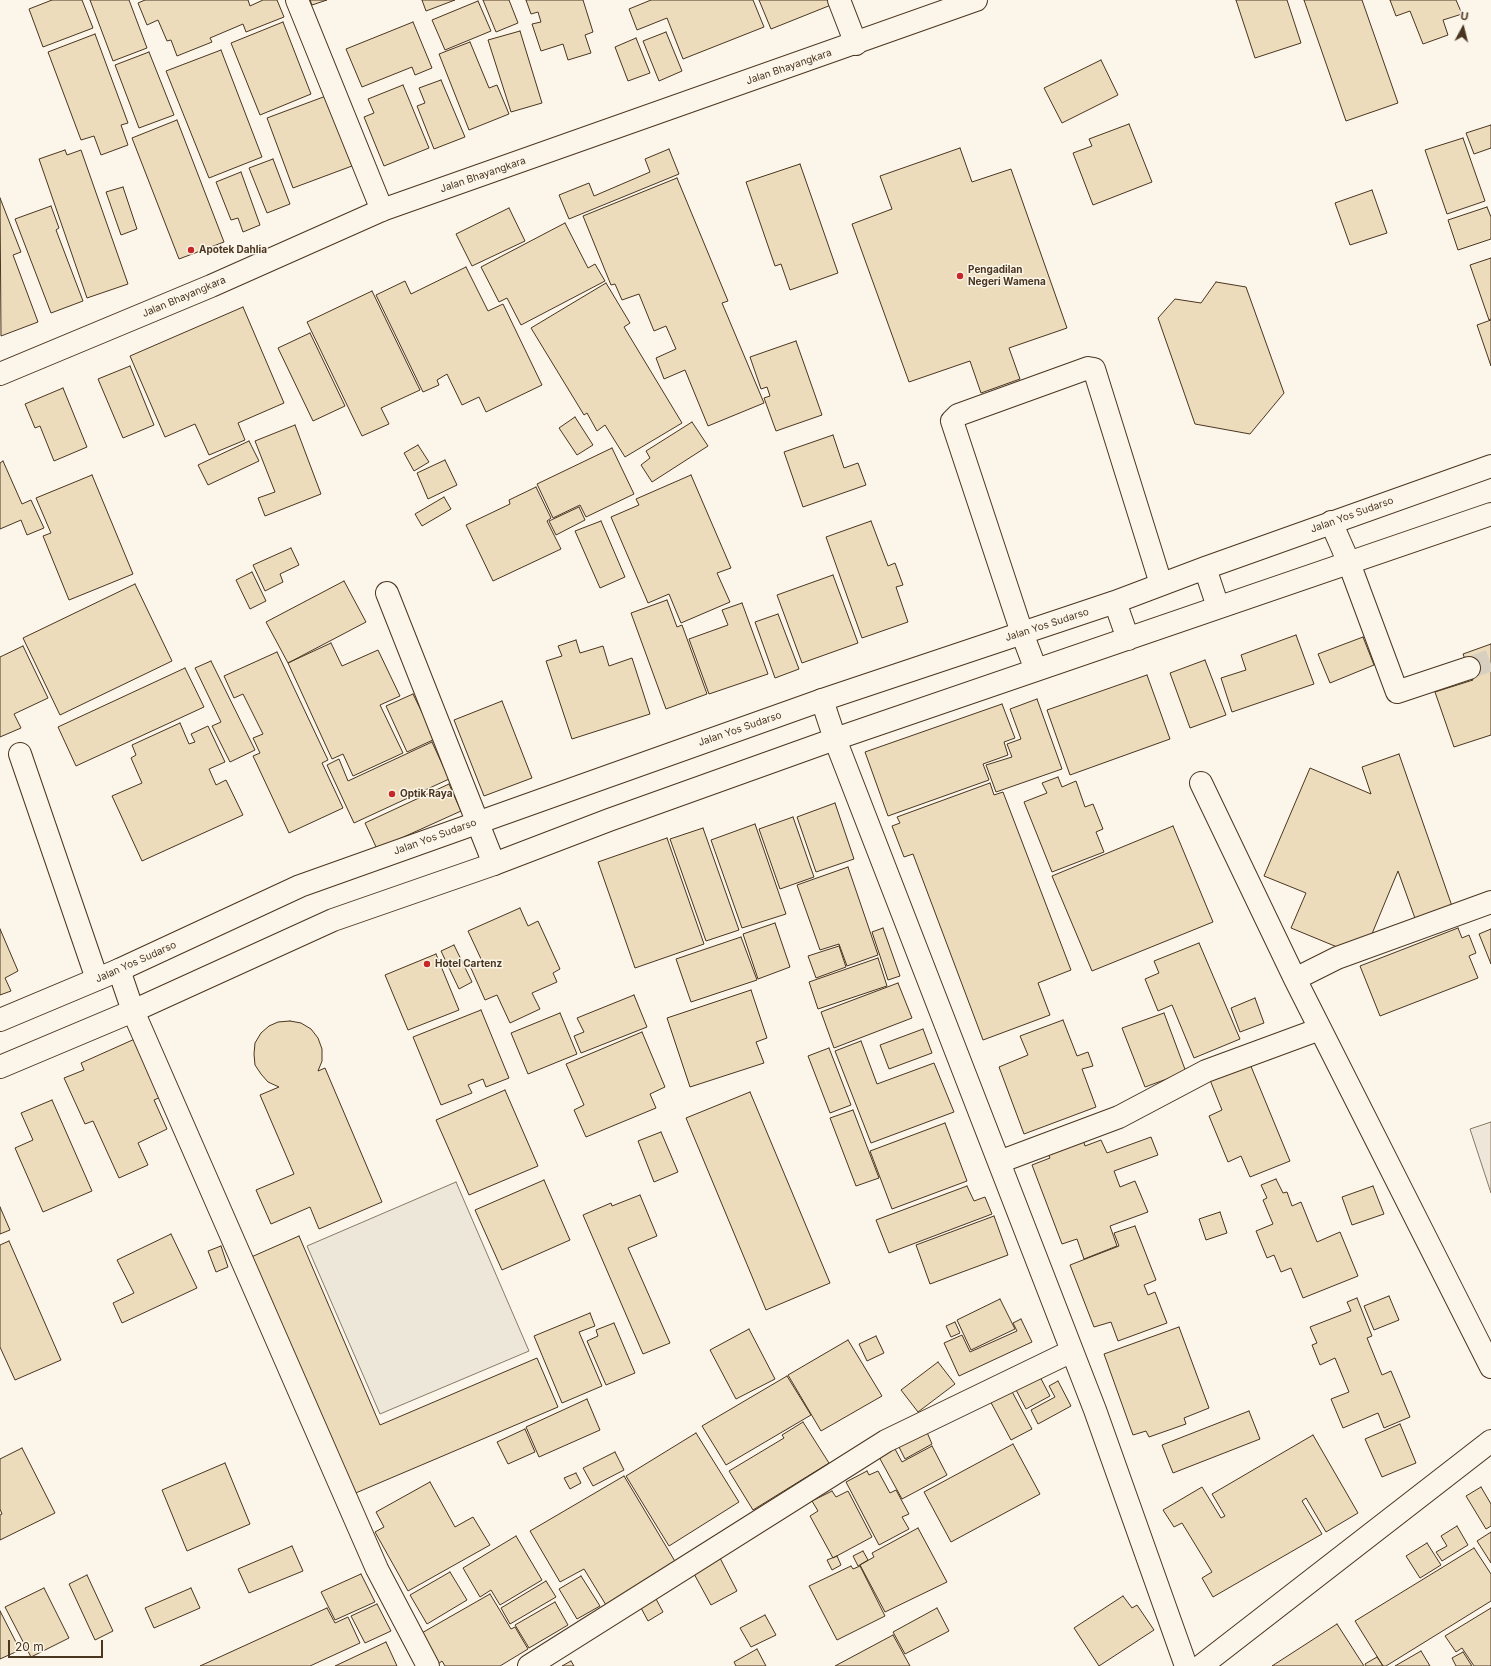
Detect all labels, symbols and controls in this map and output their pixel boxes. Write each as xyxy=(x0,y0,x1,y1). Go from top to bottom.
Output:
north arrow xyxy=(1443,8,1483,48)
text: U xyxy=(1460,9,1469,24)
street label: Jalan Bhayangkara xyxy=(745,47,833,87)
street label: Jalan Bhayangkara xyxy=(439,155,527,195)
place label: Apotek Dahlia xyxy=(199,244,267,256)
marker: Apotek Dahlia xyxy=(186,245,196,255)
place label: Pengadilan Negeri Wamena xyxy=(968,264,1046,288)
marker: Pengadilan Negeri Wamena xyxy=(955,271,965,281)
street label: Jalan Bhayangkara xyxy=(140,274,228,320)
street label: Jalan Yos Sudarso xyxy=(1309,494,1395,536)
street label: Jalan Yos Sudarso xyxy=(1004,606,1090,644)
street label: Jalan Yos Sudarso xyxy=(697,709,783,749)
place label: Optik Raya xyxy=(400,788,452,800)
marker: Optik Raya xyxy=(387,789,397,799)
street label: Jalan Yos Sudarso xyxy=(392,816,478,858)
street label: Jalan Yos Sudarso xyxy=(94,939,178,985)
place label: Hotel Cartenz xyxy=(435,958,502,970)
marker: Hotel Cartenz xyxy=(422,959,432,969)
scale bar xyxy=(10,1632,105,1658)
text: 20 m xyxy=(15,1639,44,1654)

